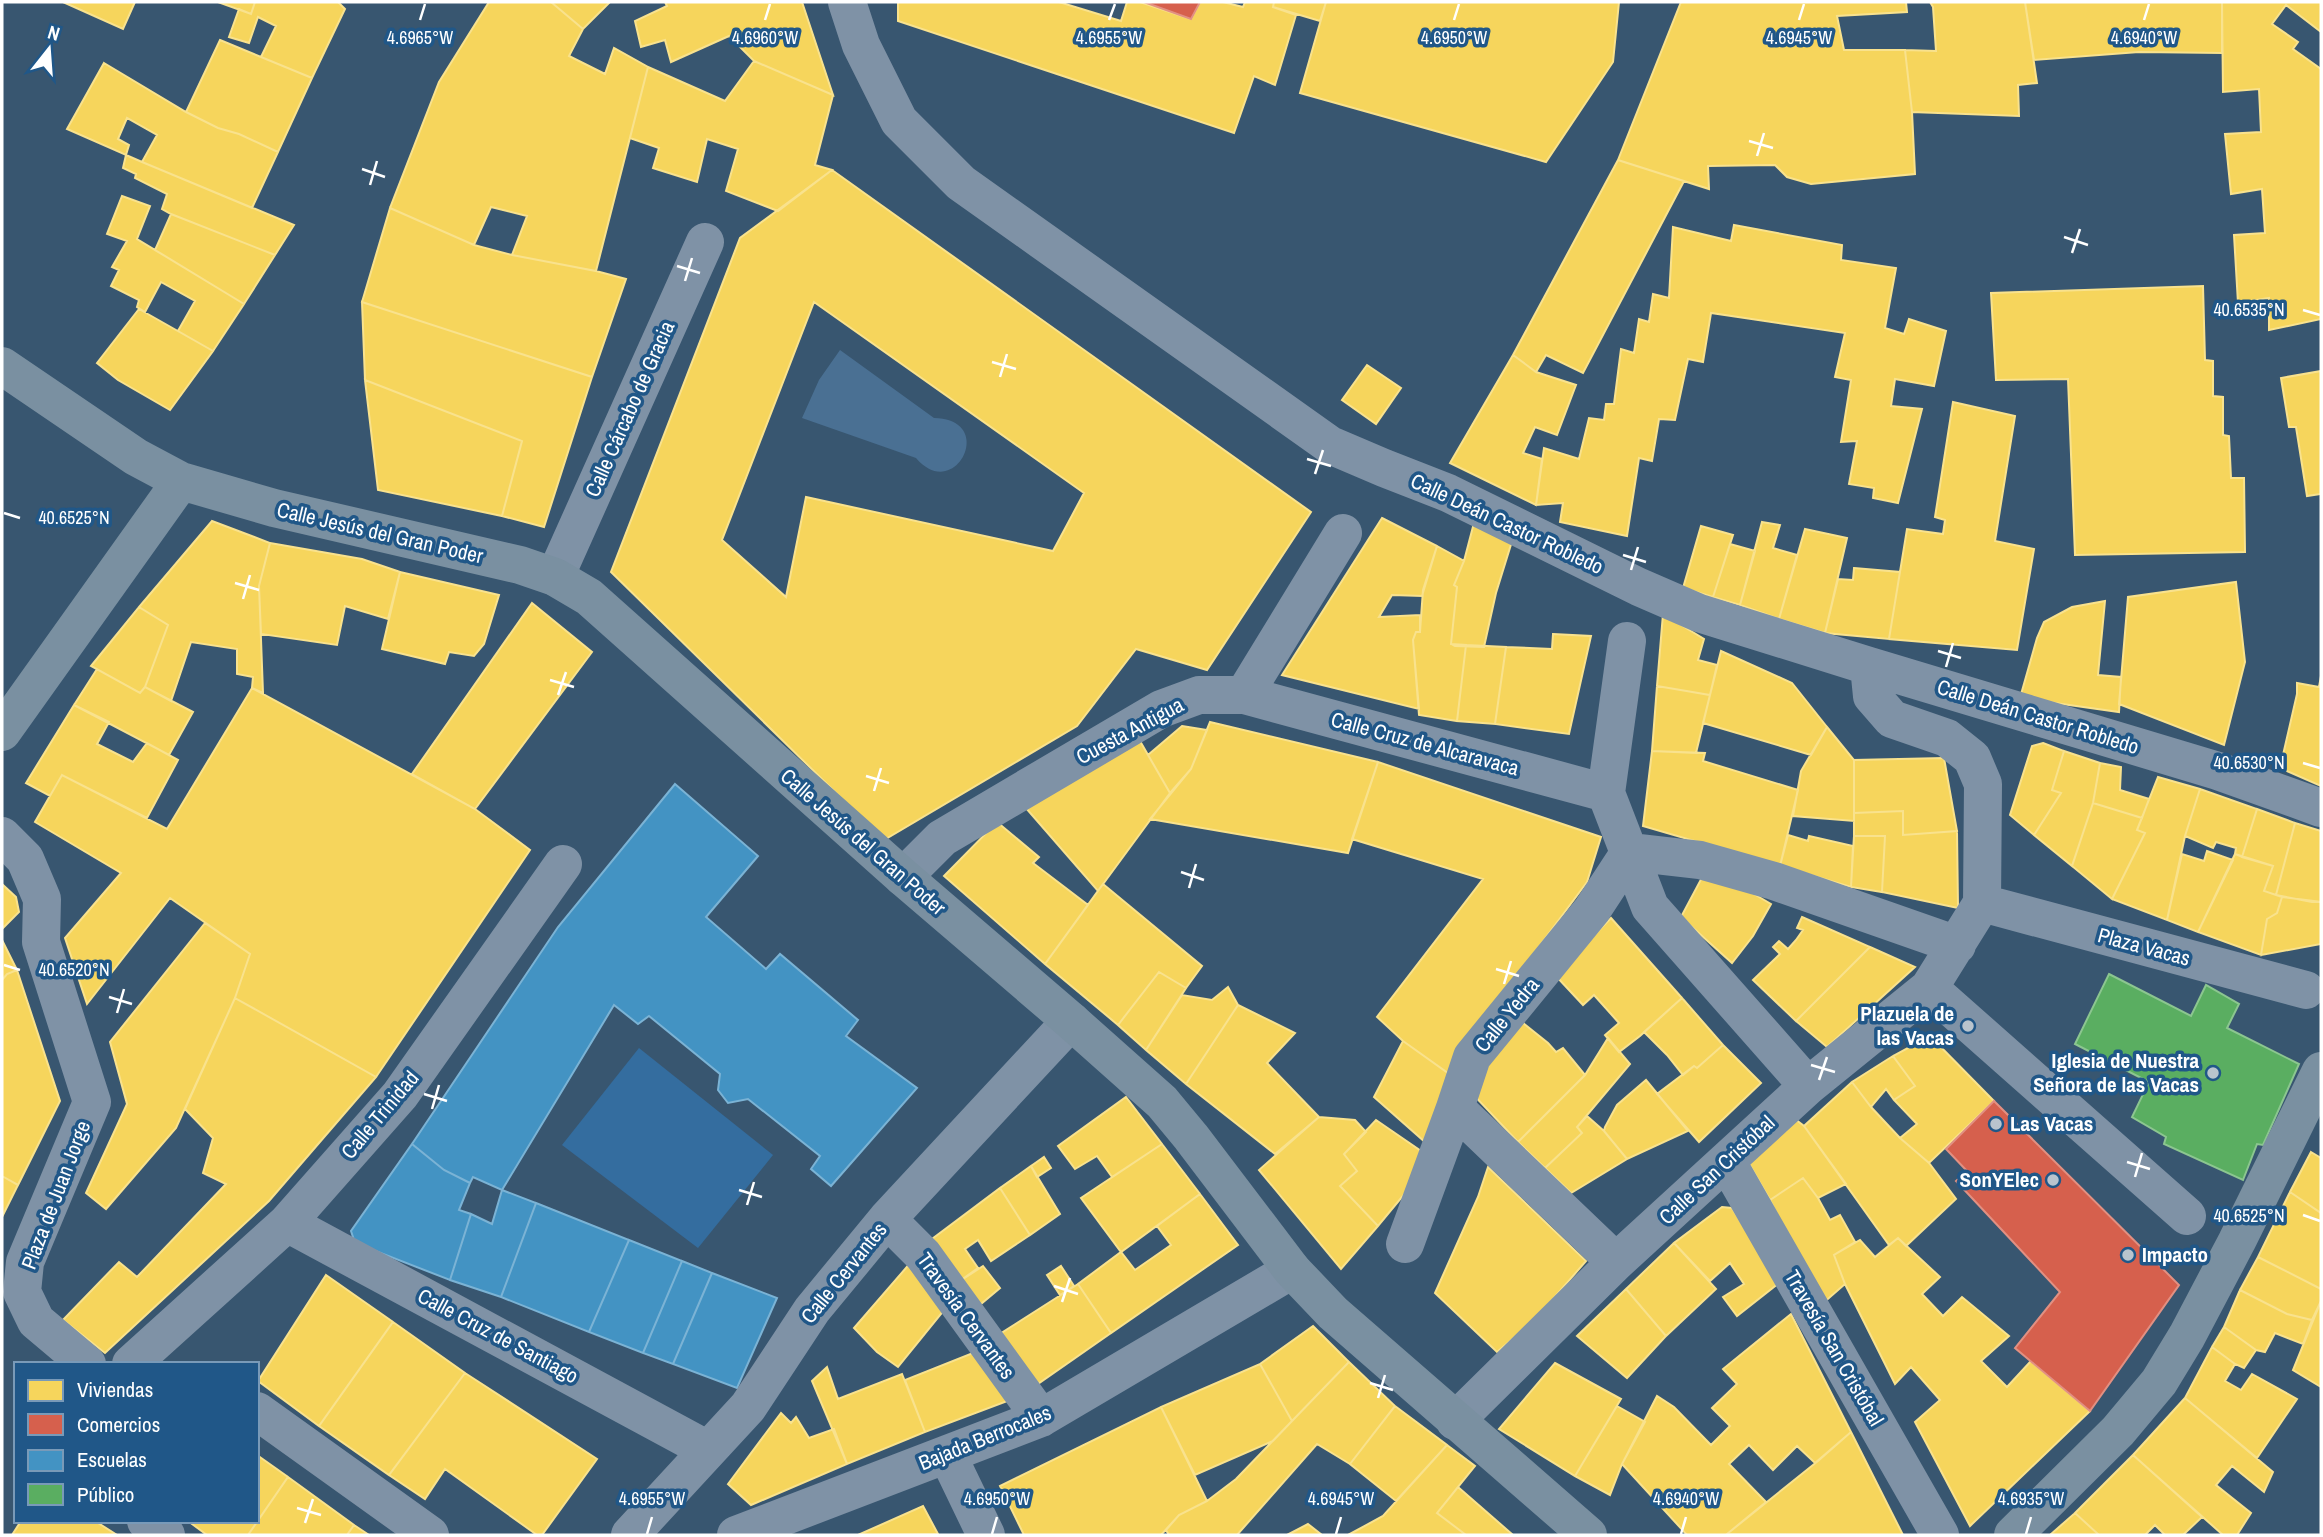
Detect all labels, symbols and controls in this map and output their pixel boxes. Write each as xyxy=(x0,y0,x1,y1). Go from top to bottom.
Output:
north arrow xyxy=(14,14,84,84)
text: N xyxy=(45,19,63,47)
text: 4.6965°W xyxy=(387,25,453,50)
text: 4.6960°W xyxy=(732,25,798,50)
text: 4.6955°W xyxy=(1076,25,1142,50)
text: 4.6950°W xyxy=(1421,25,1487,50)
text: 4.6945°W xyxy=(1766,25,1832,50)
text: 4.6940°W xyxy=(2111,25,2177,50)
text: 40.6535°N xyxy=(2213,297,2285,322)
street label: Calle Cárcabo de Gracia xyxy=(578,316,681,501)
street label: Calle Deán Castor Robledo xyxy=(1406,466,1608,581)
street label: Calle Jesús del Gran Poder xyxy=(274,495,486,570)
text: 40.6525°N xyxy=(38,505,110,530)
street label: Calle Deán Castor Robledo xyxy=(1934,672,2143,761)
street label: Cuesta Antigua xyxy=(1071,690,1189,771)
street label: Calle Cruz de Alcaravaca xyxy=(1328,704,1523,783)
text: 40.6530°N xyxy=(2213,750,2285,775)
street label: Calle Jesús del Gran Poder xyxy=(774,762,952,922)
street label: Plaza Vacas xyxy=(2095,920,2194,973)
text: 40.6520°N xyxy=(38,957,110,982)
street label: Calle Yedra xyxy=(1468,971,1546,1058)
place label: Plazuela de las Vacas xyxy=(1860,999,1954,1052)
marker: Plazuela de las Vacas xyxy=(1960,1018,1976,1034)
place label: Iglesia de Nuestra Señora de las Vacas xyxy=(2033,1046,2199,1099)
street label: Calle Trinidad xyxy=(334,1064,425,1165)
marker: Iglesia de Nuestra Señora de las Vacas xyxy=(2205,1065,2221,1081)
street label: Calle San Cristóbal xyxy=(1653,1108,1781,1231)
place label: Las Vacas xyxy=(2010,1109,2093,1138)
street label: Plaza de Juan Jorge xyxy=(14,1116,97,1273)
marker: Las Vacas xyxy=(1988,1116,2004,1132)
place label: SonYElec xyxy=(1960,1165,2039,1194)
marker: SonYElec xyxy=(2045,1172,2061,1188)
text: 40.6525°N xyxy=(2213,1203,2285,1228)
street label: Calle Cervantes xyxy=(794,1216,893,1329)
place label: Impacto xyxy=(2142,1240,2208,1269)
street label: Travesía Cervantes xyxy=(911,1247,1022,1385)
marker: Impacto xyxy=(2120,1247,2136,1263)
street label: Travesía San Cristóbal xyxy=(1778,1265,1891,1431)
street label: Calle Cruz de Santiago xyxy=(413,1281,584,1390)
legend xyxy=(14,1362,259,1523)
text: Viviendas xyxy=(77,1375,153,1404)
street label: Bajada Berrocales xyxy=(914,1398,1055,1477)
text: Comercios xyxy=(77,1410,160,1439)
text: Escuelas xyxy=(77,1445,147,1474)
text: Público xyxy=(77,1480,134,1509)
text: 4.6955°W xyxy=(619,1486,685,1511)
text: 4.6950°W xyxy=(964,1486,1030,1511)
text: 4.6945°W xyxy=(1308,1486,1374,1511)
text: 4.6940°W xyxy=(1653,1486,1719,1511)
text: 4.6935°W xyxy=(1998,1486,2064,1511)

